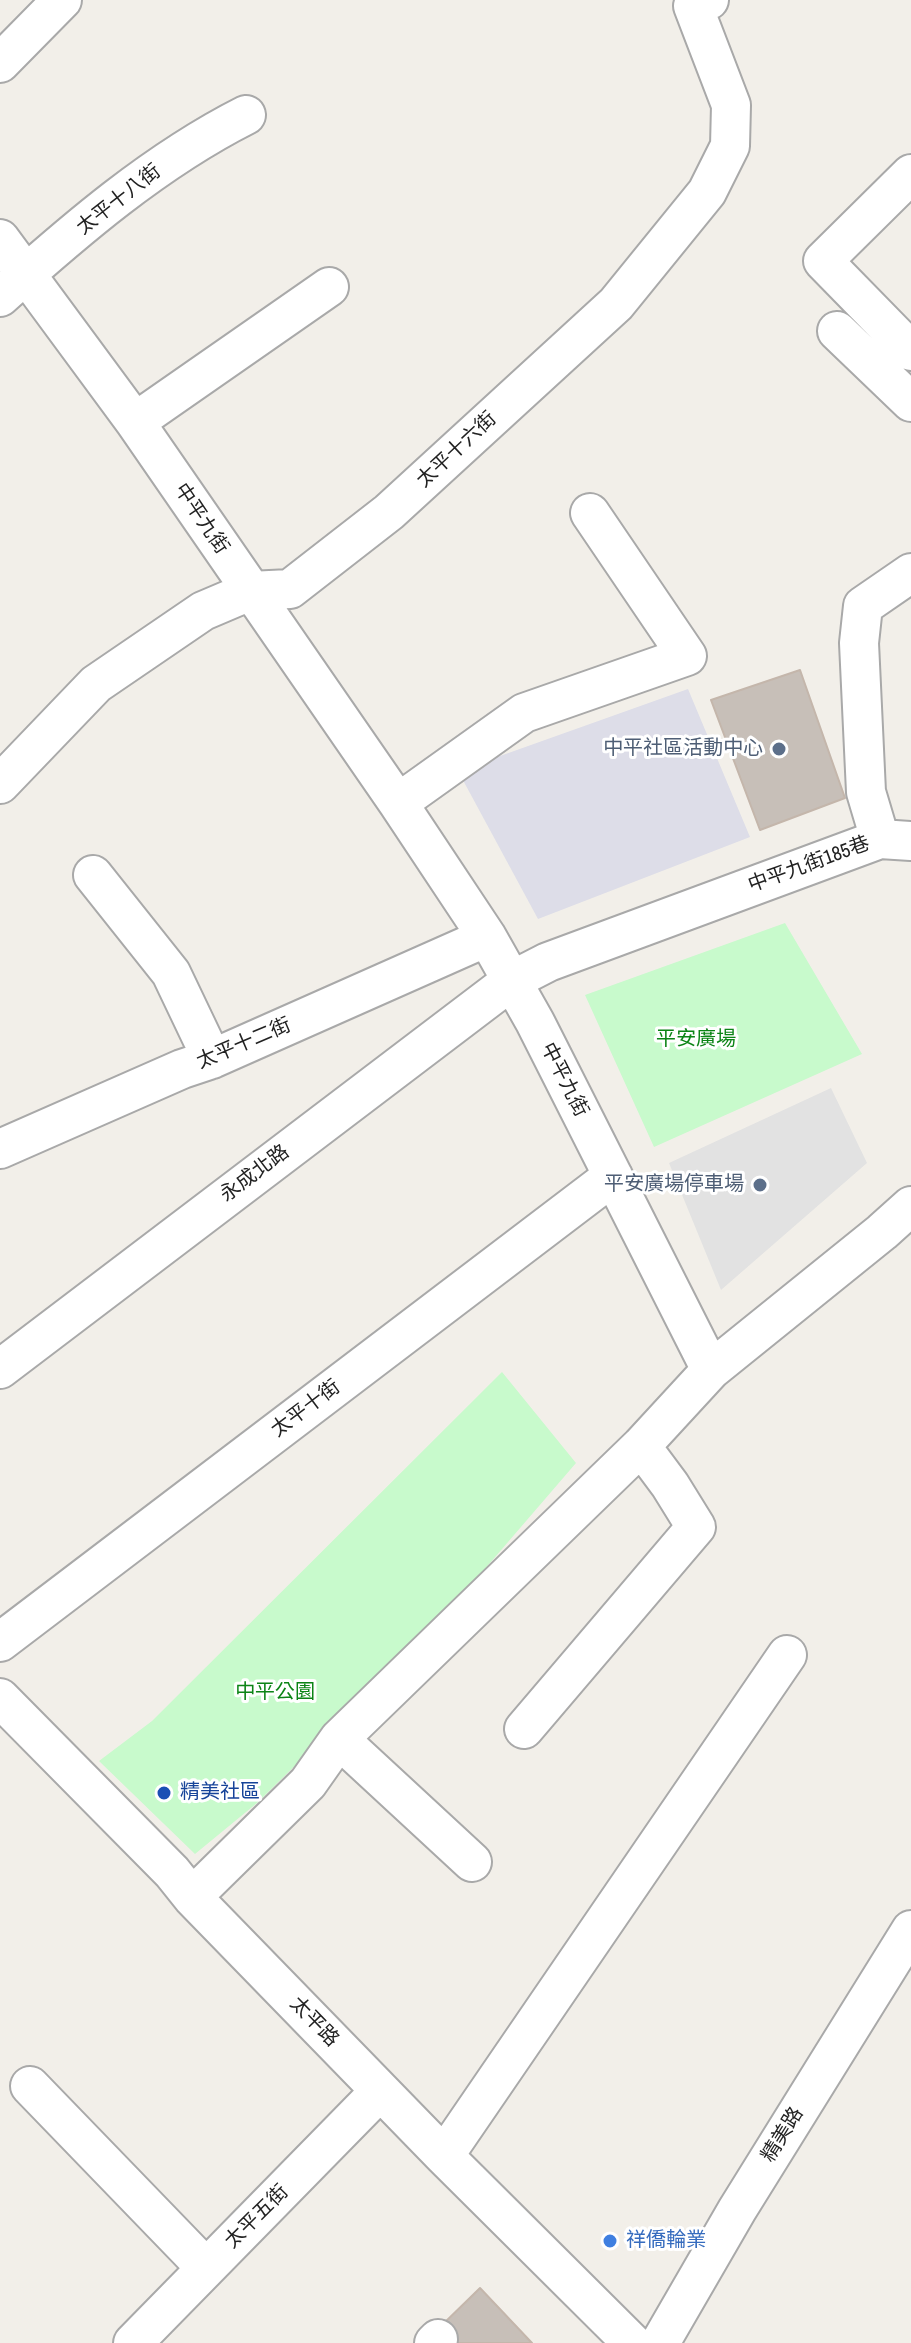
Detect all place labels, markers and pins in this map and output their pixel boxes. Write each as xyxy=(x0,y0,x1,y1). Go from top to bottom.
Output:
place label: 中平社區活動中心 xyxy=(603,737,763,761)
marker: 中平社區活動中心 xyxy=(770,740,788,758)
place label: 平安廣場停車場 xyxy=(604,1173,744,1197)
marker: 平安廣場停車場 xyxy=(751,1176,769,1194)
place label: 精美社區 xyxy=(180,1781,260,1805)
marker: 精美社區 xyxy=(155,1784,173,1802)
place label: 祥僑輪業 xyxy=(626,2229,706,2253)
marker: 祥僑輪業 xyxy=(601,2232,619,2250)

